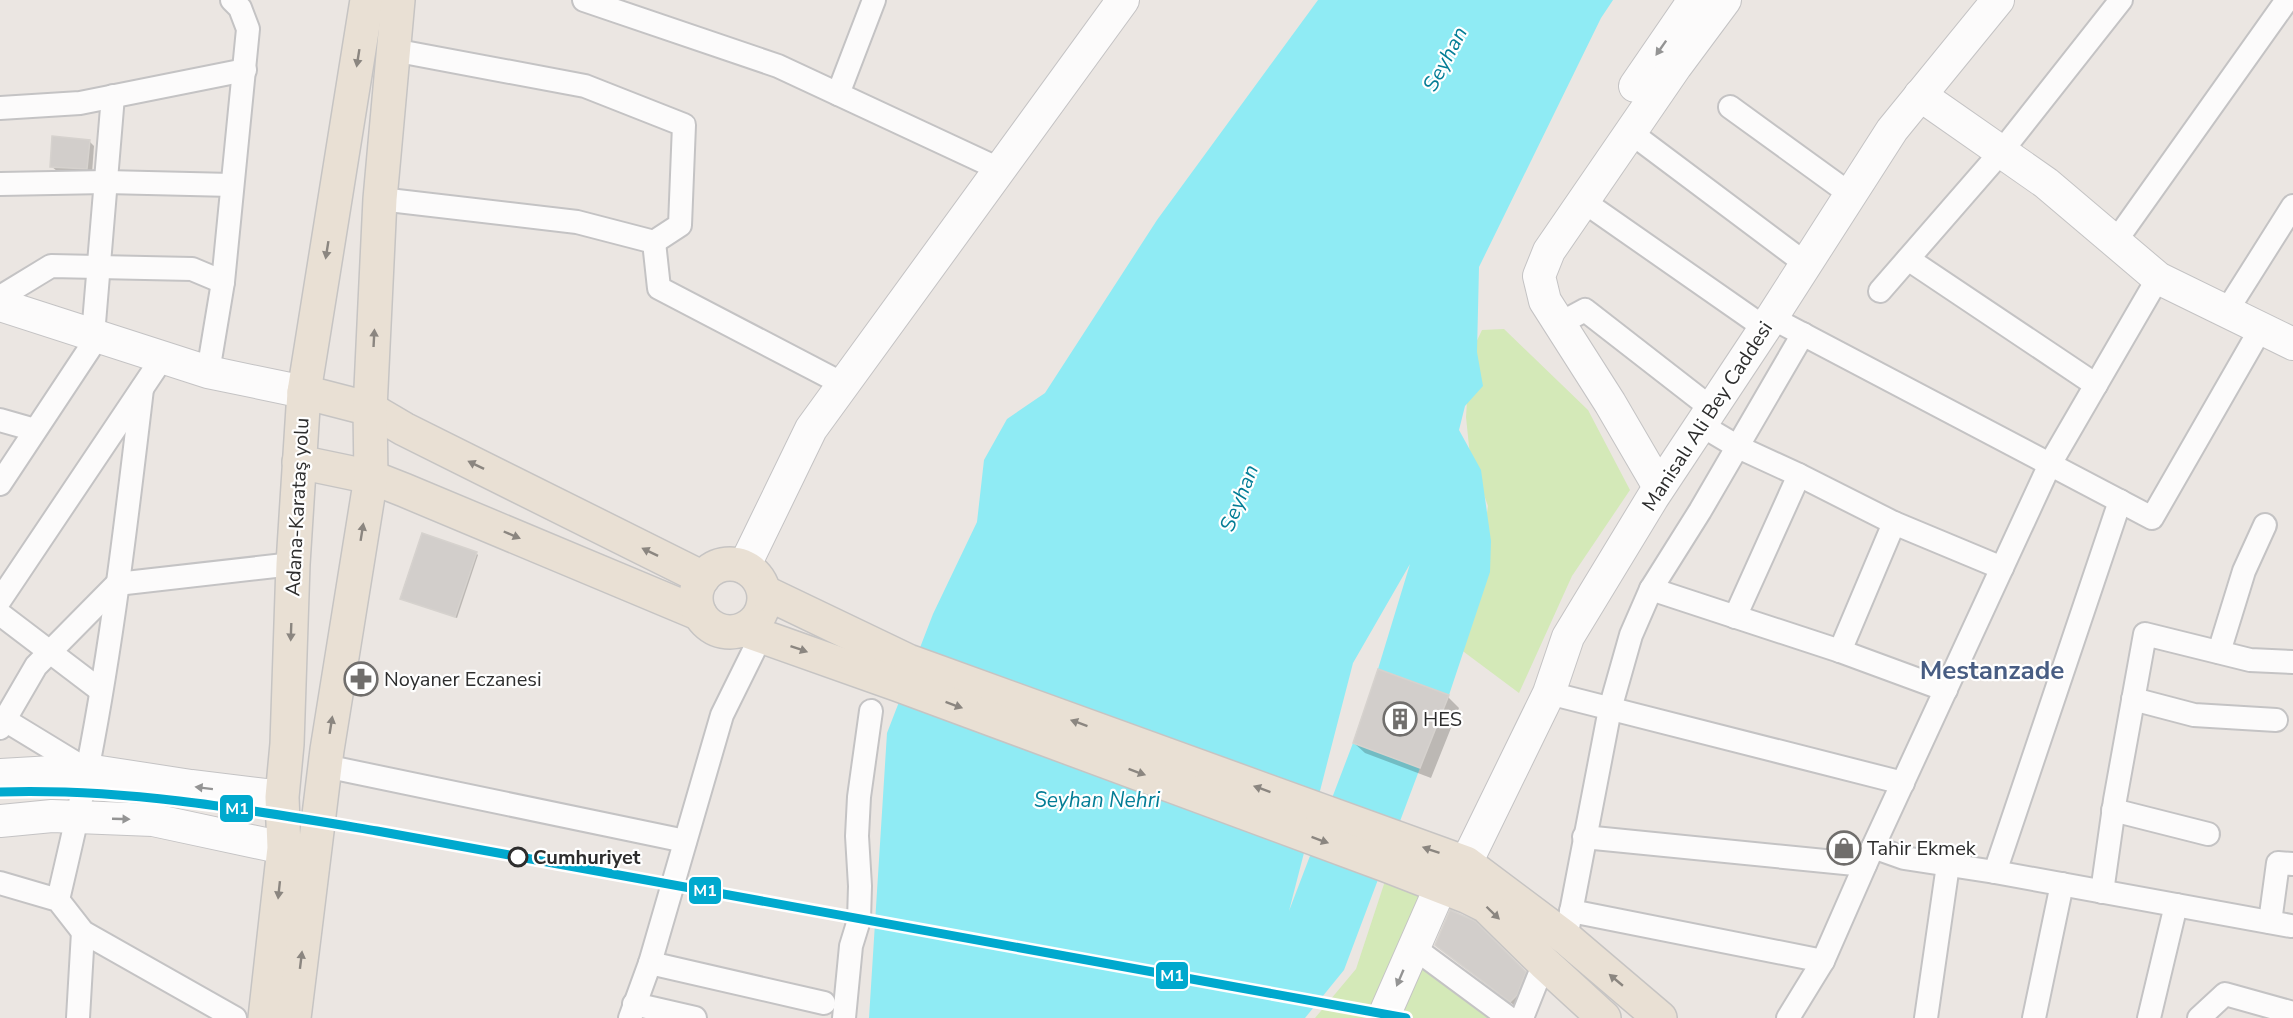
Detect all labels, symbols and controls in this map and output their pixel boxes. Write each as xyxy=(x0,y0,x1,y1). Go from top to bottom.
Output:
water label: Seyhan xyxy=(1416,22,1474,96)
one-way arrow xyxy=(1655,40,1667,56)
one-way arrow xyxy=(353,48,362,67)
one-way arrow xyxy=(322,241,331,260)
street label: Manisalı Ali Bey Caddesi xyxy=(1636,316,1779,516)
one-way arrow xyxy=(369,329,378,348)
street label: Adana-Karataş yolu xyxy=(279,417,316,597)
one-way arrow xyxy=(467,460,484,469)
water label: Seyhan xyxy=(1213,460,1265,536)
one-way arrow xyxy=(357,523,366,542)
one-way arrow xyxy=(504,530,522,540)
one-way arrow xyxy=(642,547,659,556)
one-way arrow xyxy=(286,623,295,642)
one-way arrow xyxy=(790,645,808,655)
district label: Mestanzade xyxy=(1920,653,2064,688)
pharmacy icon: Noyaner Eczanesi xyxy=(343,661,379,697)
place label: Noyaner Eczanesi xyxy=(384,666,542,693)
one-way arrow xyxy=(945,701,963,710)
building icon: HES xyxy=(1382,701,1418,737)
place label: HES xyxy=(1423,706,1462,733)
one-way arrow xyxy=(326,715,335,734)
one-way arrow xyxy=(1069,718,1087,728)
one-way arrow xyxy=(1128,768,1146,778)
one-way arrow xyxy=(194,783,213,792)
one-way arrow xyxy=(1253,784,1271,794)
water label: Seyhan Nehri xyxy=(1034,786,1161,814)
line badge: M1 xyxy=(219,794,254,823)
text: M1 xyxy=(225,798,249,820)
one-way arrow xyxy=(112,815,131,824)
shop icon: Tahir Ekmek xyxy=(1826,830,1862,866)
one-way arrow xyxy=(1311,835,1329,845)
place label: Tahir Ekmek xyxy=(1867,835,1977,862)
place label: Cumhuriyet xyxy=(533,844,641,871)
one-way arrow xyxy=(1422,845,1440,855)
marker: Cumhuriyet xyxy=(508,847,528,867)
line badge: M1 xyxy=(688,876,722,905)
one-way arrow xyxy=(274,880,284,899)
text: M1 xyxy=(693,880,717,902)
one-way arrow xyxy=(1485,905,1499,919)
one-way arrow xyxy=(296,950,306,969)
line badge: M1 xyxy=(1155,961,1189,990)
text: M1 xyxy=(1160,965,1184,987)
one-way arrow xyxy=(1395,969,1404,987)
one-way arrow xyxy=(1609,974,1624,987)

